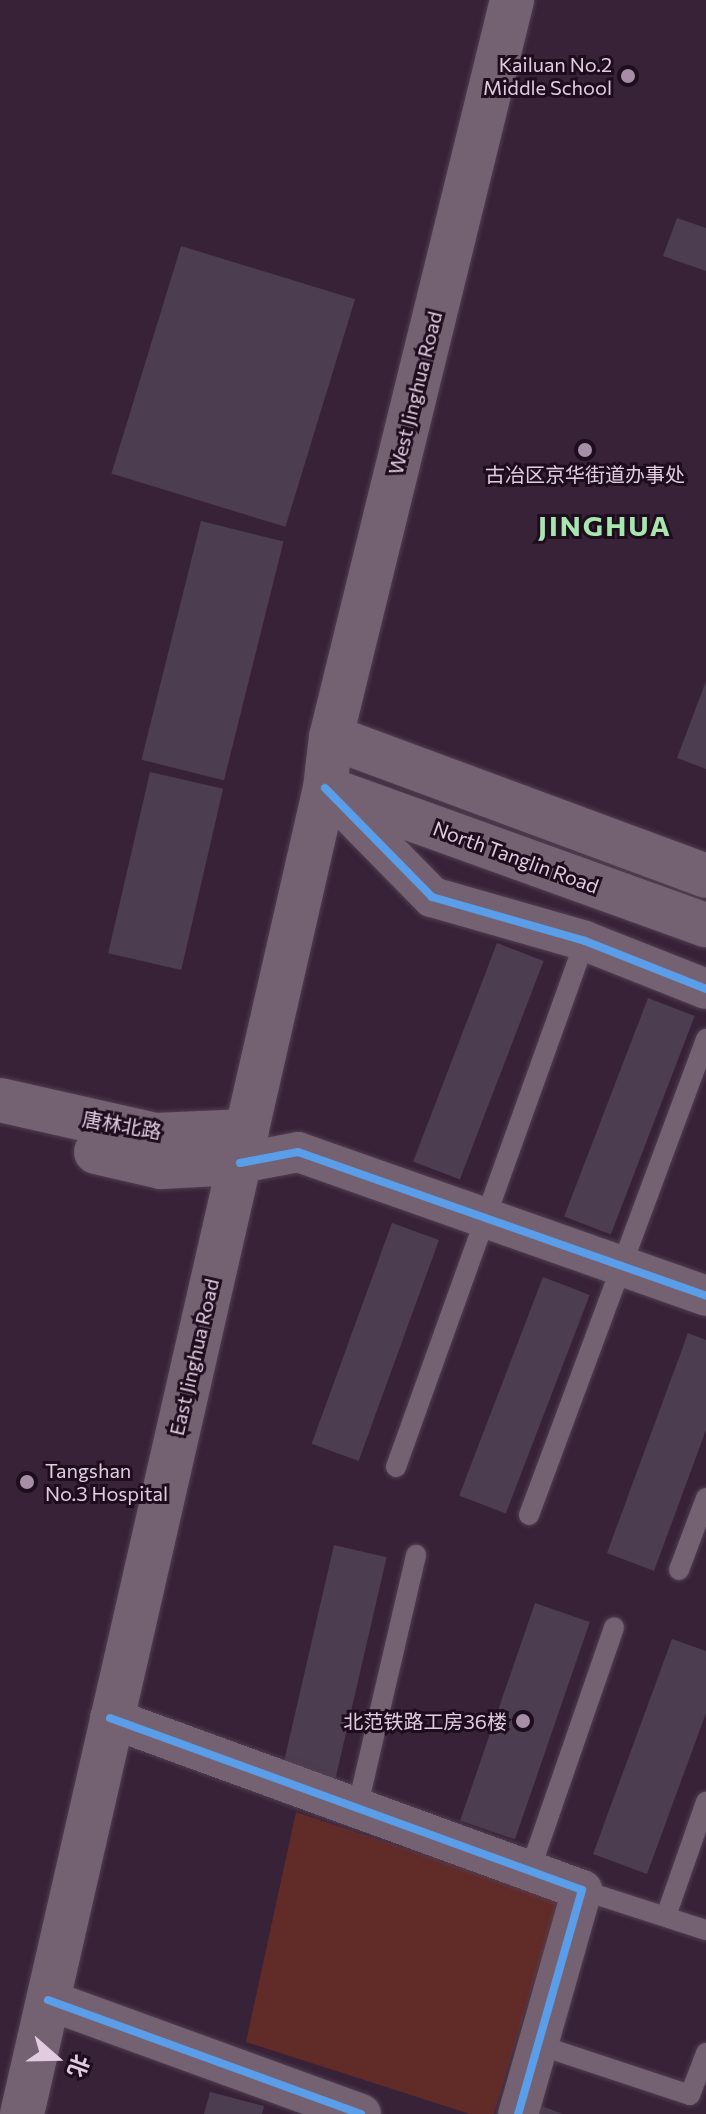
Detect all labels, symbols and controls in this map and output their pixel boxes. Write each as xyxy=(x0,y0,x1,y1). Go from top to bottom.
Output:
place label: Kailuan No.2 Middle School xyxy=(483,52,612,99)
marker: Kailuan No.2 Middle School xyxy=(619,67,637,85)
street label: West Jinghua Road xyxy=(383,309,447,477)
marker: 古冶区京华街道办事处 xyxy=(576,441,594,459)
place label: 古冶区京华街道办事处 xyxy=(485,462,685,486)
district label: JINGHUA xyxy=(538,508,672,542)
street label: North Tanglin Road xyxy=(430,816,602,898)
street label: 唐林北路 xyxy=(81,1106,163,1144)
street label: East Jinghua Road xyxy=(164,1276,224,1438)
place label: Tangshan No.3 Hospital xyxy=(45,1458,168,1505)
marker: Tangshan No.3 Hospital xyxy=(16,1471,38,1493)
place label: 北范铁路工房36楼 xyxy=(343,1709,507,1733)
marker: 北范铁路工房36楼 xyxy=(514,1712,532,1730)
north arrow xyxy=(16,2018,96,2098)
text: 北 xyxy=(63,2051,95,2081)

